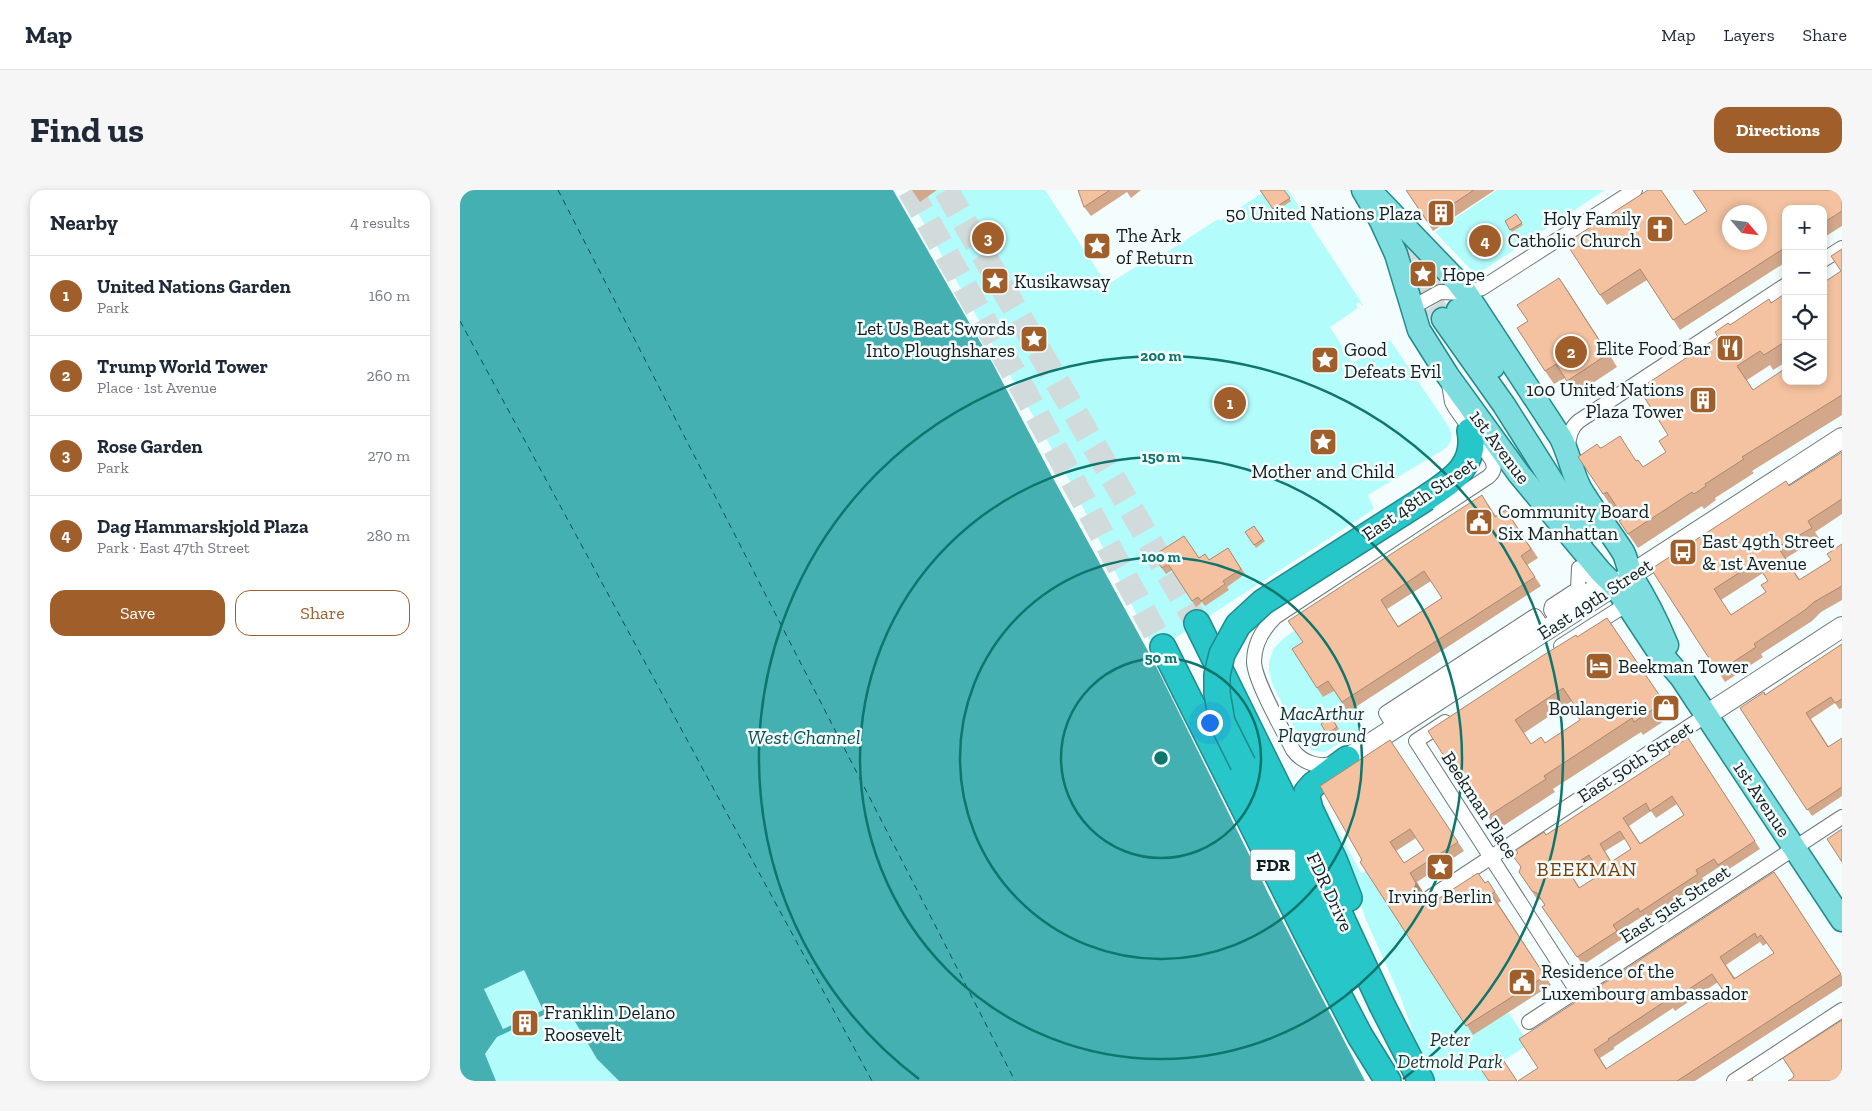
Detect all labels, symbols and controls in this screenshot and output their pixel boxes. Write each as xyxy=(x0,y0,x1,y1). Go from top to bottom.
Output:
text: Map xyxy=(25,20,72,49)
text: Map xyxy=(1661,24,1696,46)
text: Layers xyxy=(1724,24,1775,46)
text: Share xyxy=(1803,24,1847,46)
button: Directions xyxy=(1714,107,1842,153)
text: Find us xyxy=(30,109,144,151)
building icon: 50 United Nations Plaza xyxy=(1426,198,1456,228)
place label: 50 United Nations Plaza xyxy=(1225,202,1422,225)
north arrow xyxy=(1722,205,1767,250)
map controls xyxy=(1782,205,1827,385)
button: + xyxy=(1782,205,1827,250)
place label: Holy Family Catholic Church xyxy=(1508,207,1641,252)
text: Nearby xyxy=(50,210,118,235)
text: 4 results xyxy=(350,213,410,232)
church icon: Holy Family Catholic Church xyxy=(1645,214,1675,244)
pin: 3 xyxy=(972,219,1004,257)
pin: 4 xyxy=(1469,222,1501,260)
place label: The Ark of Return xyxy=(1116,224,1193,269)
place icon: The Ark of Return xyxy=(1082,231,1112,261)
button: − xyxy=(1782,250,1827,295)
place icon: Hope xyxy=(1408,259,1438,289)
place label: Hope xyxy=(1442,263,1485,286)
place icon: Kusikawsay xyxy=(980,266,1010,296)
place label: Kusikawsay xyxy=(1014,270,1110,293)
text: United Nations Garden xyxy=(97,275,291,298)
text: 1 xyxy=(63,286,69,305)
text: 160 m xyxy=(369,286,410,305)
button: locate xyxy=(1782,295,1827,340)
text: Park xyxy=(97,298,129,317)
place label: Let Us Beat Swords Into Ploughshares xyxy=(857,317,1015,362)
place icon: Let Us Beat Swords Into Ploughshares xyxy=(1019,324,1049,354)
pin: 2 xyxy=(1555,333,1587,371)
restaurant icon: Elite Food Bar xyxy=(1715,333,1745,363)
place label: Elite Food Bar xyxy=(1596,337,1711,360)
place label: Good Defeats Evil xyxy=(1344,338,1441,383)
button: layers xyxy=(1782,340,1827,385)
place icon: Good Defeats Evil xyxy=(1310,345,1340,375)
text: 200 m xyxy=(1140,347,1182,365)
text: Trump World Tower xyxy=(97,355,268,378)
text: 2 xyxy=(62,366,70,385)
text: 260 m xyxy=(367,366,410,385)
text: Place · 1st Avenue xyxy=(97,378,217,397)
place label: 100 United Nations Plaza Tower xyxy=(1526,378,1684,423)
pin: 1 xyxy=(1214,384,1246,422)
building icon: 100 United Nations Plaza Tower xyxy=(1688,385,1718,415)
street label: 1st Avenue xyxy=(1465,405,1535,489)
place icon: Mother and Child xyxy=(1308,427,1338,457)
text: Rose Garden xyxy=(97,435,203,458)
text: 3 xyxy=(62,446,70,465)
text: 270 m xyxy=(368,446,410,465)
text: 150 m xyxy=(1142,448,1180,466)
street label: East 48th Street xyxy=(1358,452,1480,546)
text: Park xyxy=(97,458,129,477)
place label: Mother and Child xyxy=(1251,460,1395,483)
place label: Community Board Six Manhattan xyxy=(1498,500,1650,545)
public building icon: Community Board Six Manhattan xyxy=(1464,507,1494,537)
text: Dag Hammarskjold Plaza xyxy=(97,515,309,538)
text: 4 xyxy=(61,526,71,545)
text: 280 m xyxy=(366,526,410,545)
place label: East 49th Street & 1st Avenue xyxy=(1702,530,1834,575)
bus stop icon: East 49th Street & 1st Avenue xyxy=(1668,537,1698,567)
text: Park · East 47th Street xyxy=(97,538,250,557)
text: 100 m xyxy=(1141,548,1181,566)
street label: East 49th Street xyxy=(1533,553,1657,645)
button: Save xyxy=(50,590,225,636)
button: Share xyxy=(235,590,410,636)
text: 50 m xyxy=(1145,649,1177,667)
hotel icon: Beekman Tower xyxy=(1584,651,1614,681)
place label: Beekman Tower xyxy=(1618,655,1749,678)
shop icon: Boulangerie xyxy=(1651,693,1681,723)
place label: Boulangerie xyxy=(1548,697,1647,720)
park label: MacArthur Playground xyxy=(1278,702,1367,747)
your location xyxy=(1197,710,1223,736)
street label: East 50th Street xyxy=(1573,716,1697,808)
water label: West Channel xyxy=(748,725,860,749)
street label: Beekman Place xyxy=(1437,747,1523,863)
centre of rings xyxy=(1152,749,1170,767)
street label: 1st Avenue xyxy=(1728,757,1796,841)
street label: FDR Drive xyxy=(1302,849,1358,935)
road number: FDR xyxy=(1250,850,1296,880)
place icon: Irving Berlin xyxy=(1425,852,1455,882)
district label: BEEKMAN xyxy=(1537,857,1637,881)
street label: East 51st Street xyxy=(1616,860,1734,948)
place label: Irving Berlin xyxy=(1388,885,1492,908)
place label: Residence of the Luxembourg ambassador xyxy=(1541,960,1749,1005)
public building icon: Residence of the Luxembourg ambassador xyxy=(1507,967,1537,997)
place label: Franklin Delano Roosevelt xyxy=(544,1001,676,1046)
building icon: Franklin Delano Roosevelt xyxy=(510,1008,540,1038)
park label: Peter Detmold Park xyxy=(1397,1028,1503,1073)

